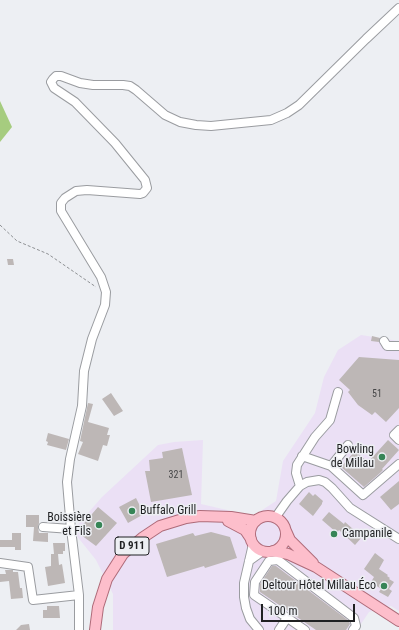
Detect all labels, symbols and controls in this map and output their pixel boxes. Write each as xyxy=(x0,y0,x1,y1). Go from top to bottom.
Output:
house number: 51 xyxy=(372,388,382,400)
place label: Bowling de Millau xyxy=(331,443,374,471)
marker: Bowling de Millau xyxy=(377,452,387,462)
house number: 321 xyxy=(169,469,183,481)
place label: Buffalo Grill xyxy=(140,504,196,518)
marker: Buffalo Grill xyxy=(127,506,137,516)
place label: Boissière et Fils xyxy=(47,511,91,539)
marker: Boissière et Fils xyxy=(94,520,104,530)
place label: Campanile xyxy=(342,527,392,541)
marker: Campanile xyxy=(329,529,339,539)
road number: D 911 xyxy=(115,537,149,555)
place label: Deltour Hôtel Millau Éco xyxy=(262,579,376,593)
marker: Deltour Hôtel Millau Éco xyxy=(379,581,389,591)
scale bar xyxy=(263,596,357,622)
text: 100 m xyxy=(268,604,298,618)

